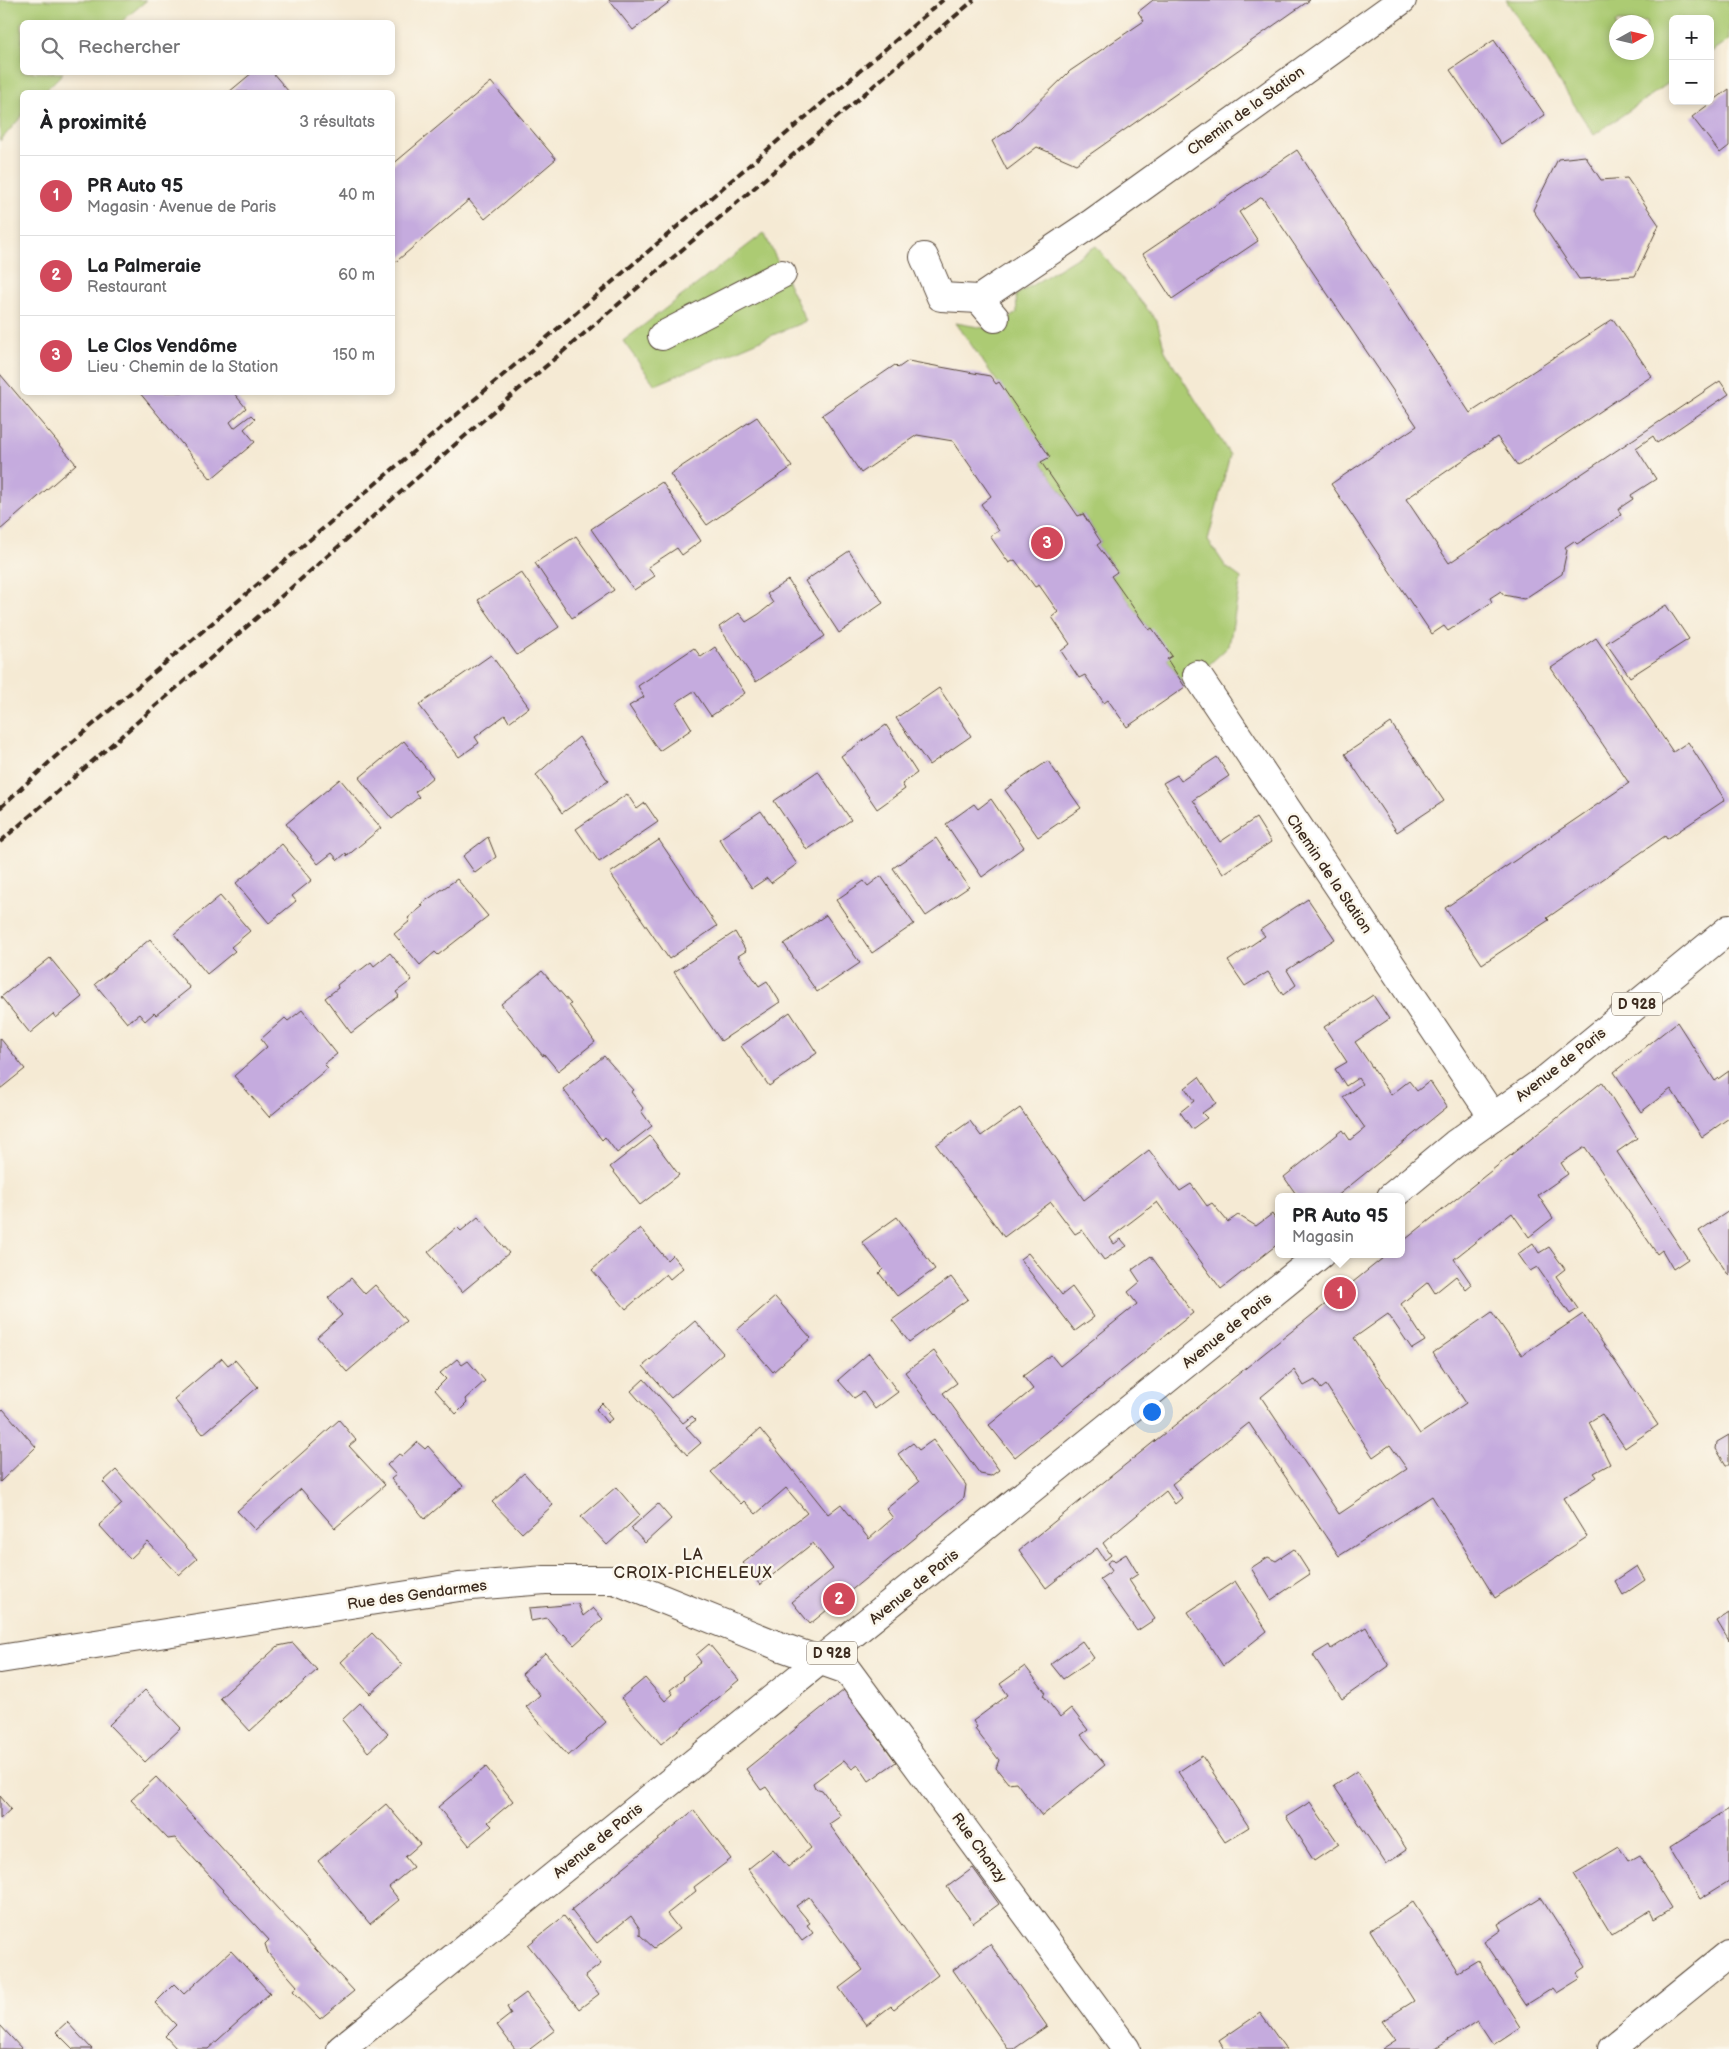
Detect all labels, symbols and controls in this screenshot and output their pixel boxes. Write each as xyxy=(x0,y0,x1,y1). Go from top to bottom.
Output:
north arrow xyxy=(1609,15,1654,60)
map controls xyxy=(1669,15,1714,105)
button: + xyxy=(1669,15,1714,60)
search box xyxy=(20,20,395,75)
icon: search xyxy=(38,34,66,62)
text: Rechercher xyxy=(78,36,180,59)
button: − xyxy=(1669,60,1714,105)
street label: Chemin de la Station xyxy=(1184,62,1308,160)
text: À proximité xyxy=(40,110,147,135)
text: 3 résultats xyxy=(299,113,375,132)
text: PR Auto 95 xyxy=(87,175,183,198)
text: 1 xyxy=(53,186,59,205)
text: 40 m xyxy=(338,186,375,205)
text: Magasin · Avenue de Paris xyxy=(87,198,276,217)
text: La Palmeraie xyxy=(87,255,201,278)
text: 2 xyxy=(51,266,61,285)
text: 60 m xyxy=(338,266,375,285)
text: Restaurant xyxy=(87,278,167,297)
text: Le Clos Vendôme xyxy=(87,335,237,358)
text: 3 xyxy=(51,346,61,365)
text: 150 m xyxy=(333,346,375,365)
text: Lieu · Chemin de la Station xyxy=(87,358,278,377)
pin: 3 xyxy=(1031,524,1063,562)
street label: Chemin de la Station xyxy=(1282,811,1376,937)
road number: D 928 xyxy=(1612,992,1662,1016)
street label: Avenue de Paris xyxy=(1512,1023,1610,1106)
popup xyxy=(1275,1193,1405,1258)
text: PR Auto 95 xyxy=(1292,1205,1388,1228)
text: Magasin xyxy=(1292,1228,1354,1247)
pin: 1 xyxy=(1324,1274,1356,1312)
street label: Avenue de Paris xyxy=(1178,1289,1276,1373)
your location xyxy=(1139,1399,1165,1425)
street label: Avenue de Paris xyxy=(865,1545,963,1629)
district label: LA CROIX-PICHELEUX xyxy=(614,1546,772,1583)
street label: Rue des Gendarmes xyxy=(346,1576,489,1614)
pin: 2 xyxy=(823,1580,855,1618)
road number: D 928 xyxy=(807,1642,857,1665)
street label: Avenue de Paris xyxy=(549,1799,647,1883)
street label: Rue Chanzy xyxy=(947,1809,1011,1887)

